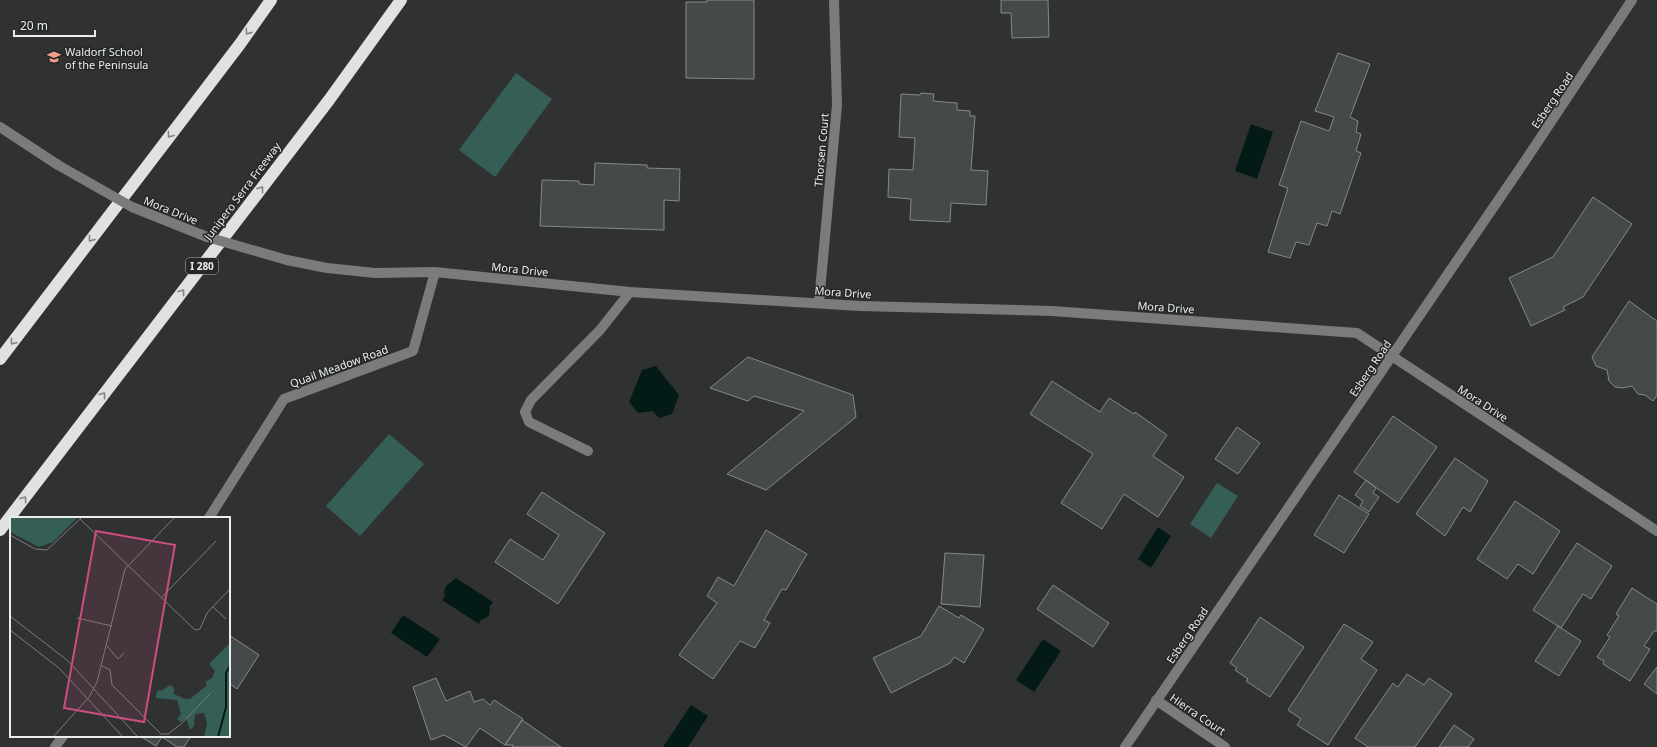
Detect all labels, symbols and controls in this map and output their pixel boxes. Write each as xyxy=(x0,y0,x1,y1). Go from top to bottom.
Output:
scale bar xyxy=(14,12,95,38)
text: 20 m xyxy=(20,17,48,34)
one-way arrow xyxy=(246,27,253,34)
place label: Waldorf School of the Peninsula xyxy=(65,44,149,72)
school or university icon: Waldorf School of the Peninsula xyxy=(46,49,62,65)
street label: Esberg Road xyxy=(1528,69,1576,131)
street label: Thorsen Court xyxy=(810,112,832,188)
one-way arrow xyxy=(168,131,175,138)
street label: Junipero Serra Freeway xyxy=(200,139,284,244)
one-way arrow xyxy=(256,186,263,193)
street label: Mora Drive xyxy=(142,192,200,228)
one-way arrow xyxy=(89,234,96,241)
road number: I 280 xyxy=(186,258,218,274)
street label: Mora Drive xyxy=(491,259,549,279)
street label: Mora Drive xyxy=(814,283,872,301)
one-way arrow xyxy=(177,290,184,297)
street label: Mora Drive xyxy=(1137,298,1195,316)
street label: Esberg Road xyxy=(1346,337,1394,399)
one-way arrow xyxy=(10,338,17,345)
street label: Quail Meadow Road xyxy=(288,341,390,391)
street label: Mora Drive xyxy=(1455,381,1511,425)
one-way arrow xyxy=(98,393,105,400)
one-way arrow xyxy=(19,496,26,503)
inset map xyxy=(10,517,230,737)
street label: Esberg Road xyxy=(1163,604,1211,666)
street label: Hierra Court xyxy=(1167,690,1229,738)

